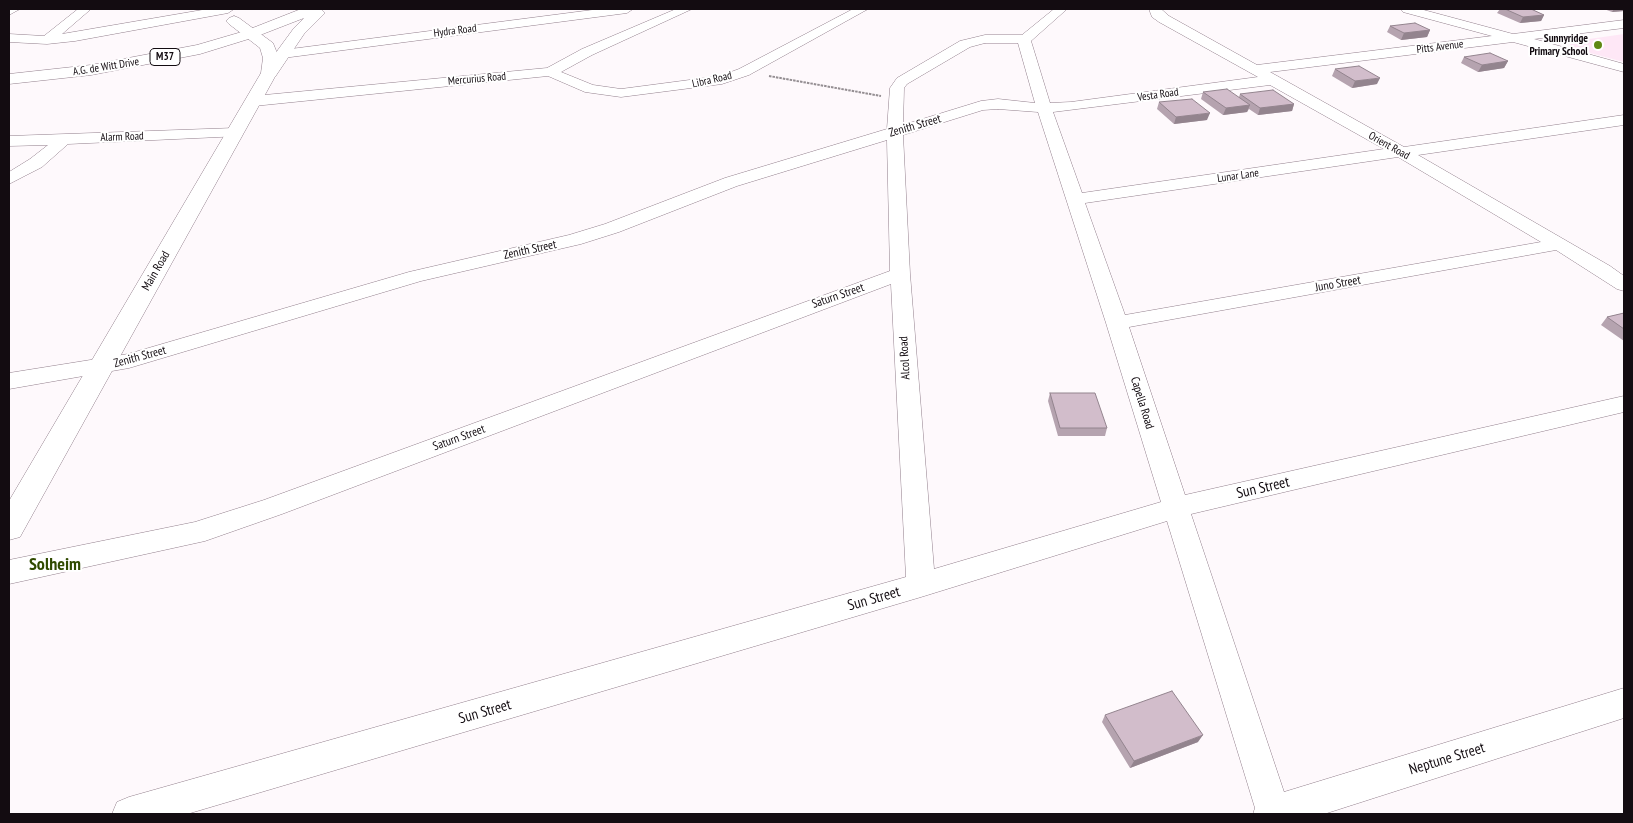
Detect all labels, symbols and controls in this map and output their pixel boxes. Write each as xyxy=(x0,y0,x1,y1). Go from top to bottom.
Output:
street label: Hydra Road xyxy=(433,22,477,40)
place label: Sunnyridge Primary School xyxy=(1530,32,1588,58)
street label: Pitts Avenue xyxy=(1416,38,1464,56)
marker: Sunnyridge Primary School xyxy=(1592,39,1604,51)
road number: M37 xyxy=(150,48,180,66)
street label: A.G. de Witt Drive xyxy=(72,55,140,79)
street label: Libra Road xyxy=(691,69,733,91)
street label: Mercurius Road xyxy=(447,70,507,88)
street label: Vesta Road xyxy=(1137,86,1179,104)
street label: Zenith Street xyxy=(887,112,943,140)
street label: Orient Road xyxy=(1366,129,1412,163)
street label: Alarm Road xyxy=(100,130,144,144)
street label: Lunar Lane xyxy=(1216,167,1260,185)
street label: Zenith Street xyxy=(502,237,558,263)
street label: Main Road xyxy=(139,249,173,293)
street label: Juno Street xyxy=(1314,273,1362,295)
street label: Saturn Street xyxy=(810,280,866,312)
street label: Alcol Road xyxy=(897,336,913,380)
street label: Zenith Street xyxy=(112,343,168,371)
street label: Capella Road xyxy=(1127,375,1157,431)
street label: Saturn Street xyxy=(431,422,487,454)
street label: Sun Street xyxy=(1235,473,1291,503)
district label: Solheim xyxy=(29,554,81,576)
street label: Sun Street xyxy=(846,583,902,615)
street label: Sun Street xyxy=(457,696,513,728)
street label: Neptune Street xyxy=(1407,739,1487,779)

